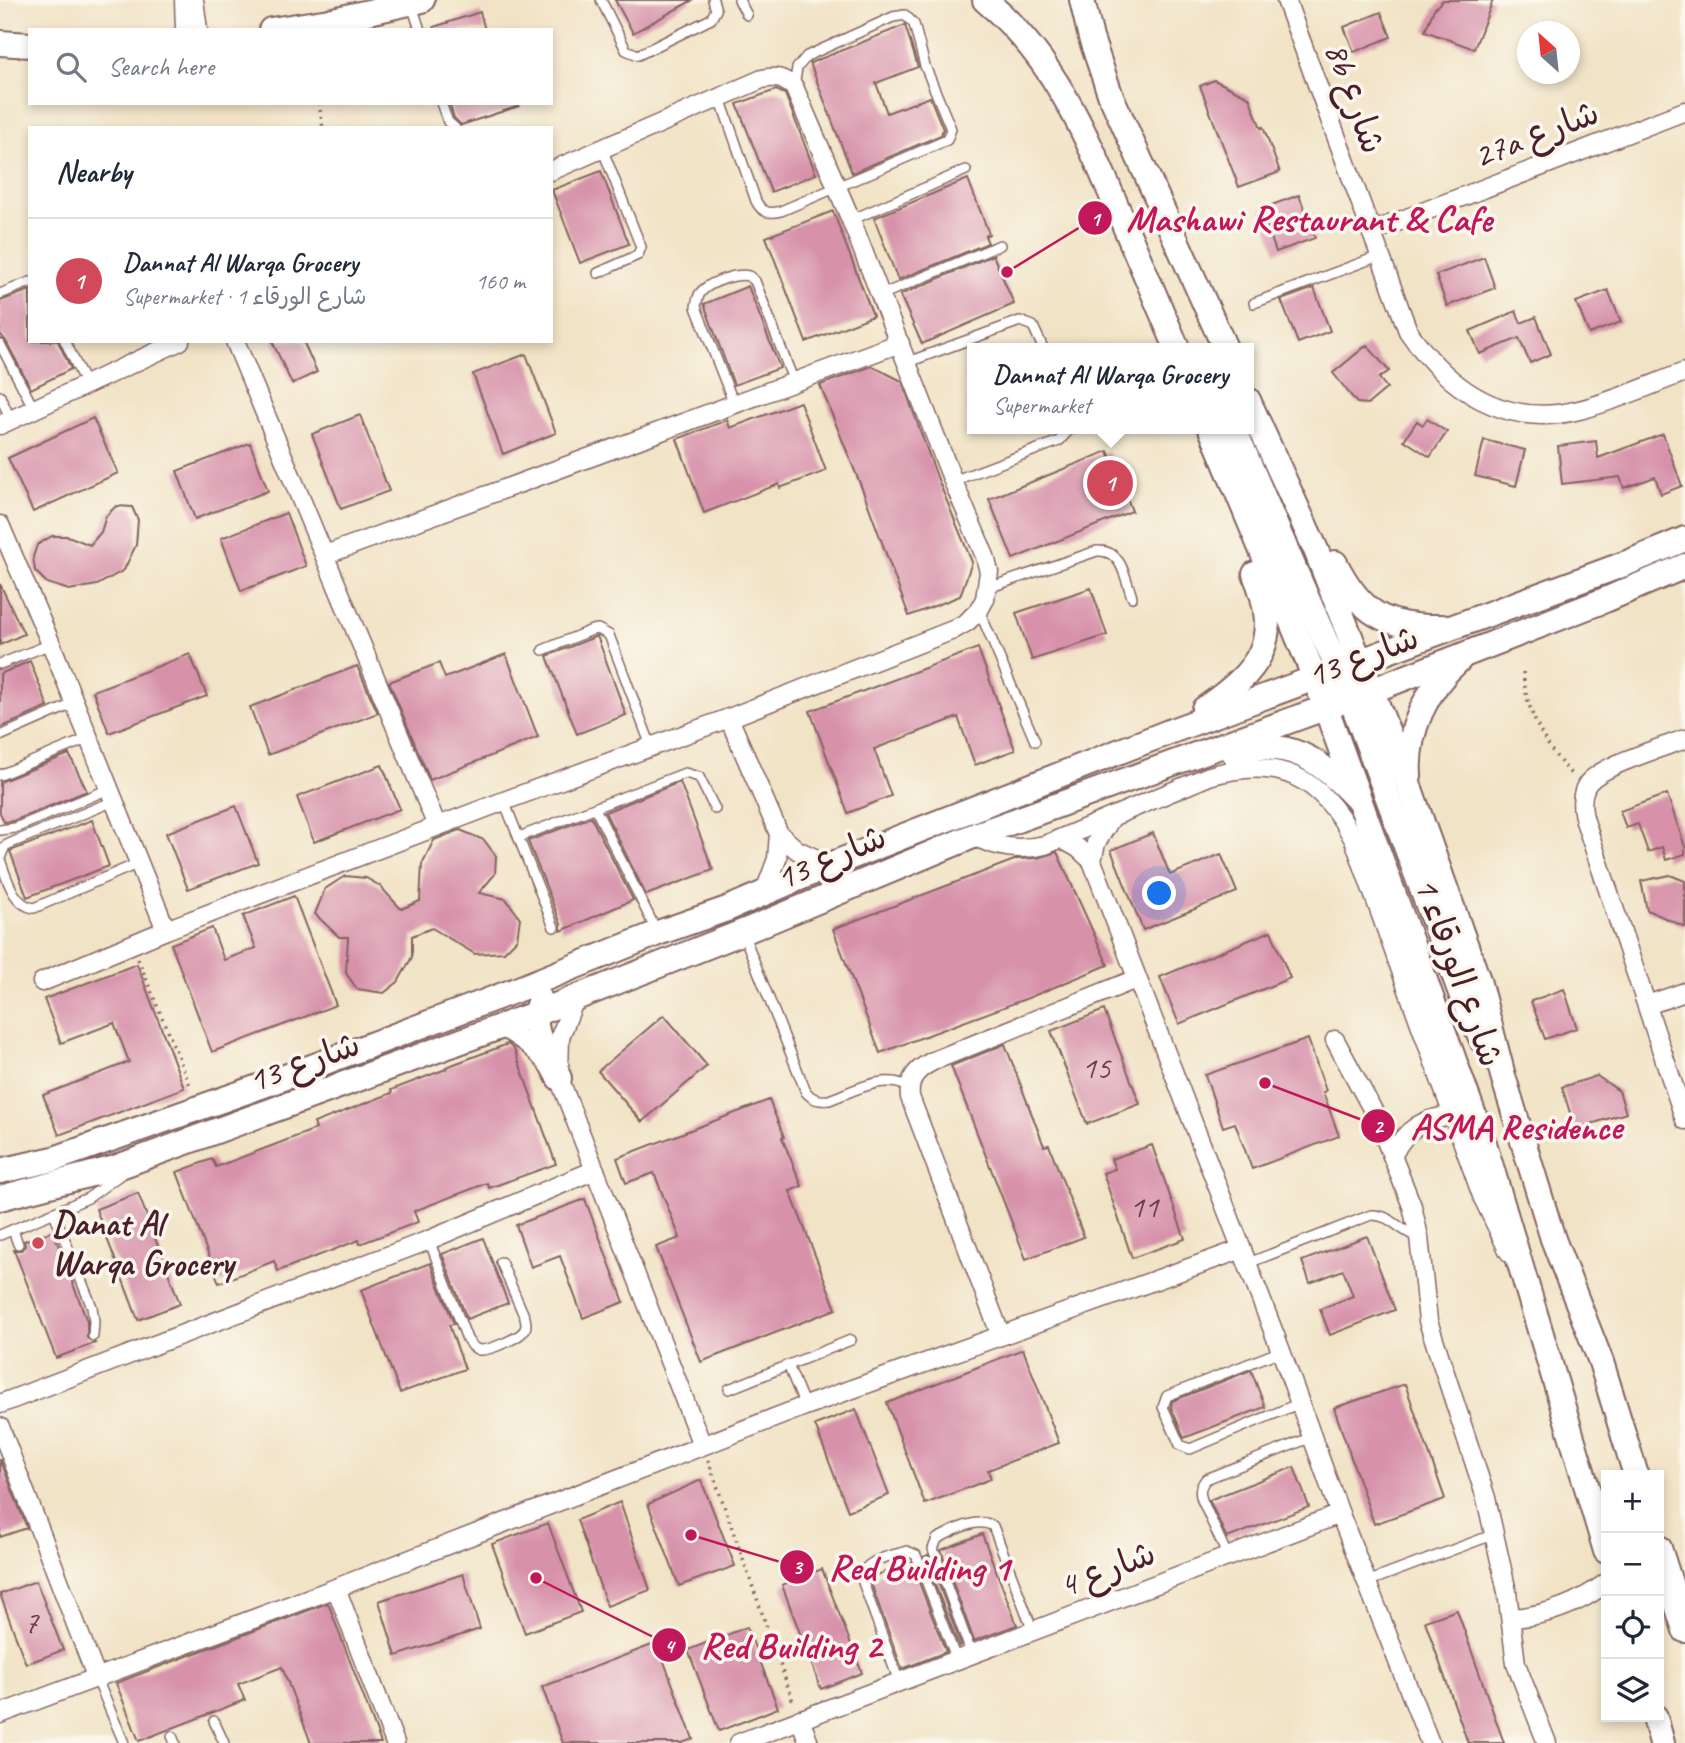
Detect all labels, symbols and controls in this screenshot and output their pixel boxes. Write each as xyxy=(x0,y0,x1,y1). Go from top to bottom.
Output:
north arrow xyxy=(1517,21,1580,84)
search box xyxy=(28,28,553,105)
street label: 8b شارع xyxy=(1312,36,1396,161)
icon: search xyxy=(52,48,90,86)
text: Search here xyxy=(108,50,214,83)
street label: 27a شارع xyxy=(1467,90,1606,180)
text: Nearby xyxy=(56,153,132,191)
callout: Mashawi Restaurant & Cafe xyxy=(1077,189,1506,247)
text: Mashawi Restaurant & Cafe xyxy=(1126,195,1494,242)
text: 1 xyxy=(1090,206,1102,232)
text: Dannat Al Warqa Grocery xyxy=(123,246,358,279)
text: 1 xyxy=(74,267,84,296)
text: 160 m xyxy=(476,267,525,296)
text: Supermarket · شارع الورقاء 1 xyxy=(123,282,367,311)
popup xyxy=(967,343,1254,434)
text: Dannat Al Warqa Grocery xyxy=(993,358,1228,391)
text: Supermarket xyxy=(993,391,1091,420)
pin: 1 xyxy=(1087,457,1133,509)
street label: شارع 13 xyxy=(1301,614,1426,700)
street label: شارع 13 xyxy=(769,814,894,902)
street label: شارع الورقاء 1 xyxy=(1402,871,1514,1074)
your location xyxy=(1142,876,1176,910)
street label: شارع 13 xyxy=(242,1021,367,1105)
house number: 15 xyxy=(1082,1047,1112,1088)
callout: ASMA Residence xyxy=(1360,1097,1636,1155)
text: ASMA Residence xyxy=(1410,1103,1625,1150)
text: 2 xyxy=(1373,1113,1385,1139)
house number: 11 xyxy=(1130,1186,1160,1227)
place label: Danat Al Warqa Grocery xyxy=(52,1201,237,1286)
marker: Danat Al Warqa Grocery xyxy=(30,1235,46,1251)
map controls xyxy=(1601,1470,1664,1722)
button: + xyxy=(1601,1470,1664,1533)
street label: شارع 4 xyxy=(1052,1530,1162,1610)
button: − xyxy=(1601,1533,1664,1596)
callout: Red Building 1 xyxy=(779,1538,1023,1596)
text: Red Building 1 xyxy=(829,1544,1014,1591)
text: 3 xyxy=(792,1554,804,1580)
button: locate xyxy=(1601,1596,1664,1659)
house number: 7 xyxy=(24,1602,40,1643)
callout: Red Building 2 xyxy=(651,1616,895,1674)
text: Red Building 2 xyxy=(701,1622,885,1669)
text: 4 xyxy=(664,1633,676,1659)
button: layers xyxy=(1601,1659,1664,1722)

